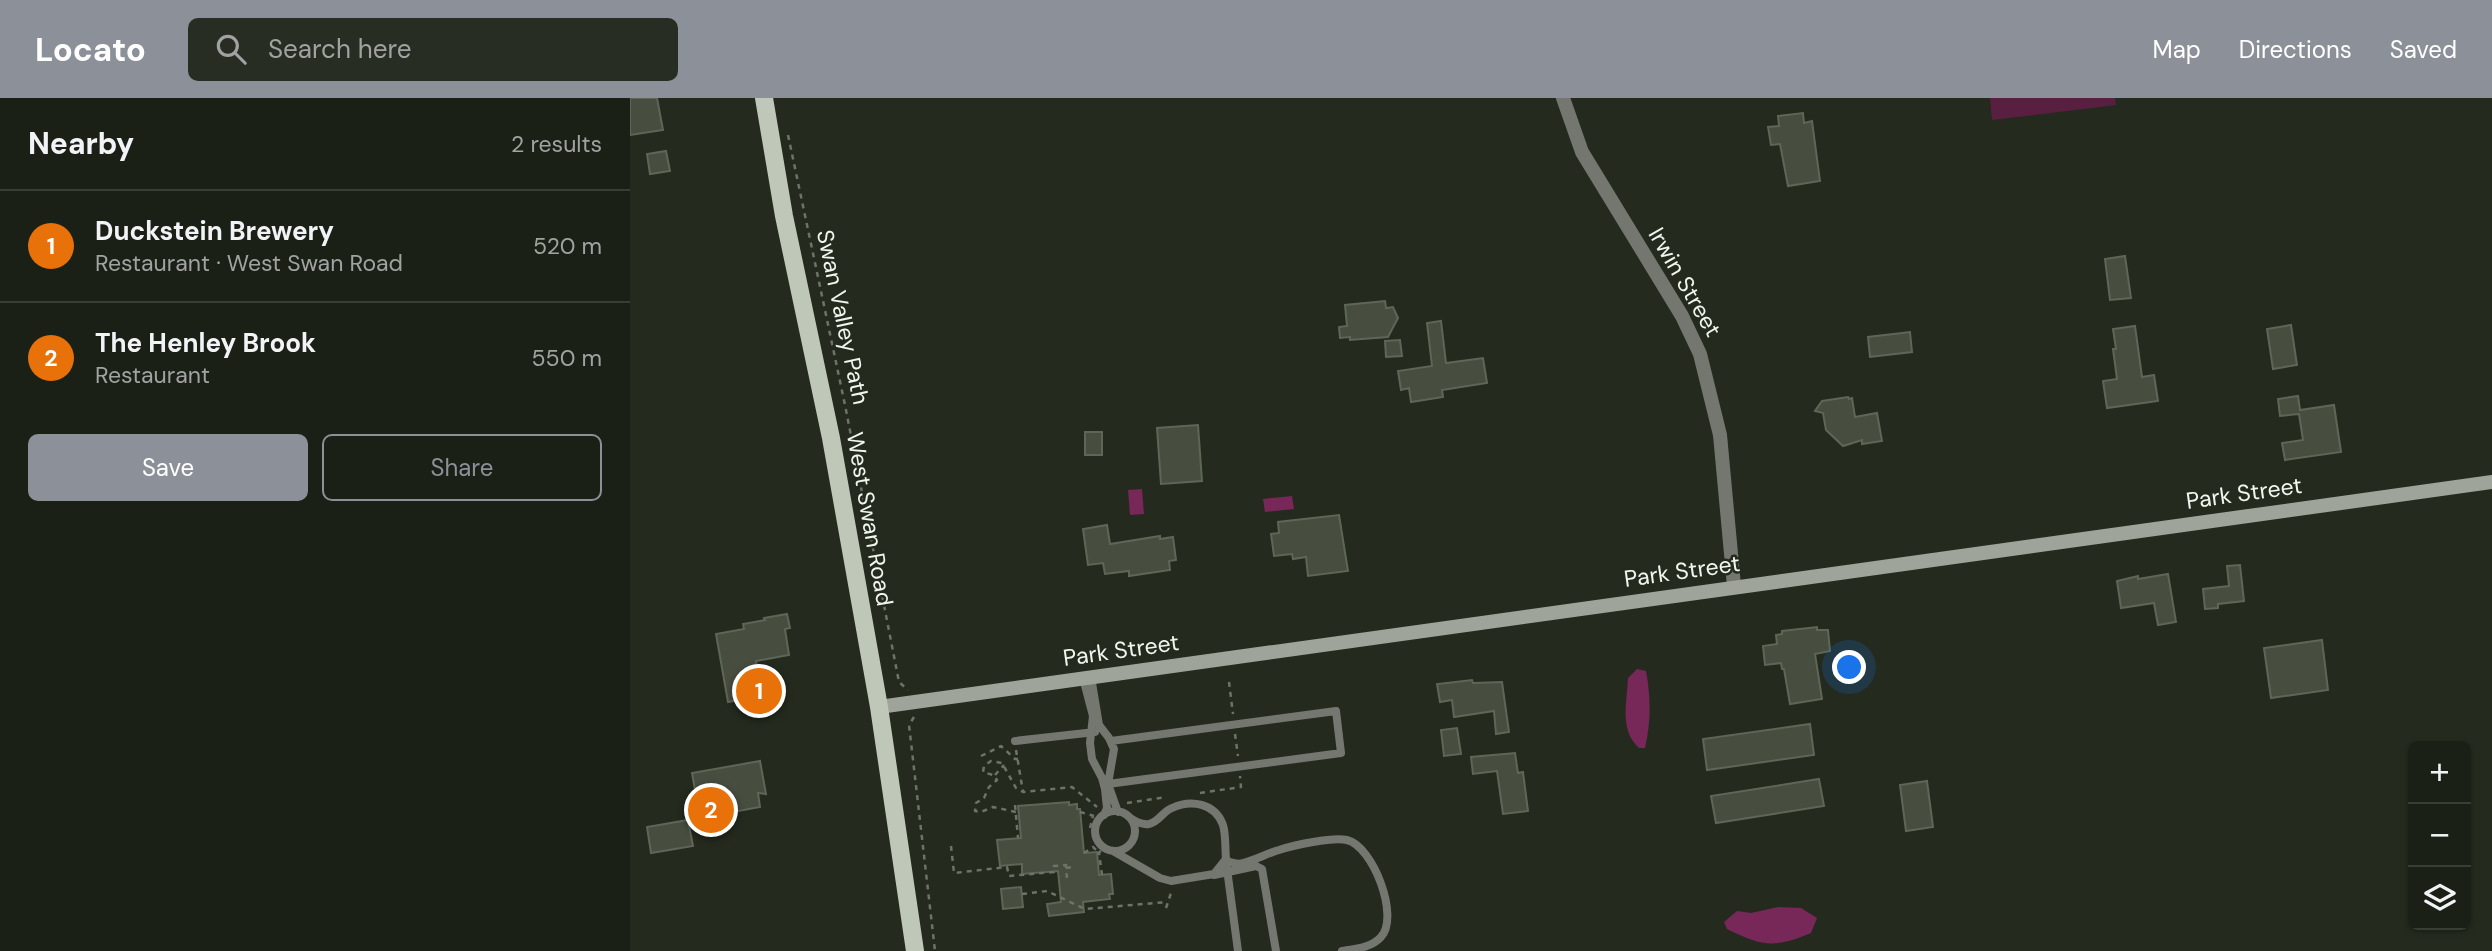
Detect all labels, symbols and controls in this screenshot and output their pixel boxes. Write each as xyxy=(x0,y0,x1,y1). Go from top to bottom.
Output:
search box xyxy=(188,18,678,81)
text: Locato xyxy=(35,28,146,71)
icon: search xyxy=(212,30,250,68)
text: Search here xyxy=(268,32,411,66)
text: Map xyxy=(2153,34,2201,65)
text: Directions xyxy=(2239,34,2352,65)
text: Saved xyxy=(2390,34,2457,65)
text: Nearby xyxy=(28,124,134,163)
text: 2 results xyxy=(511,129,602,159)
text: Duckstein Brewery xyxy=(95,214,334,248)
street label: Irwin Street xyxy=(1642,222,1728,342)
street label: Swan Valley Path xyxy=(810,227,876,407)
text: 1 xyxy=(47,231,55,261)
text: 520 m xyxy=(533,231,602,261)
text: Restaurant · West Swan Road xyxy=(95,248,403,278)
text: The Henley Brook xyxy=(95,326,316,360)
text: 2 xyxy=(44,343,58,373)
text: 550 m xyxy=(532,343,602,373)
text: Restaurant xyxy=(95,360,210,390)
street label: West Swan Road xyxy=(840,430,900,608)
button: Save xyxy=(28,434,308,501)
button: Share xyxy=(322,434,602,501)
street label: Park Street xyxy=(2184,470,2304,516)
street label: Park Street xyxy=(1622,548,1742,594)
street label: Park Street xyxy=(1061,627,1181,673)
your location xyxy=(1832,650,1866,684)
pin: 1 xyxy=(736,665,782,717)
map controls xyxy=(2408,741,2471,930)
button: + xyxy=(2408,741,2471,804)
pin: 2 xyxy=(688,784,734,836)
button: − xyxy=(2408,804,2471,867)
button: layers xyxy=(2408,867,2471,930)

